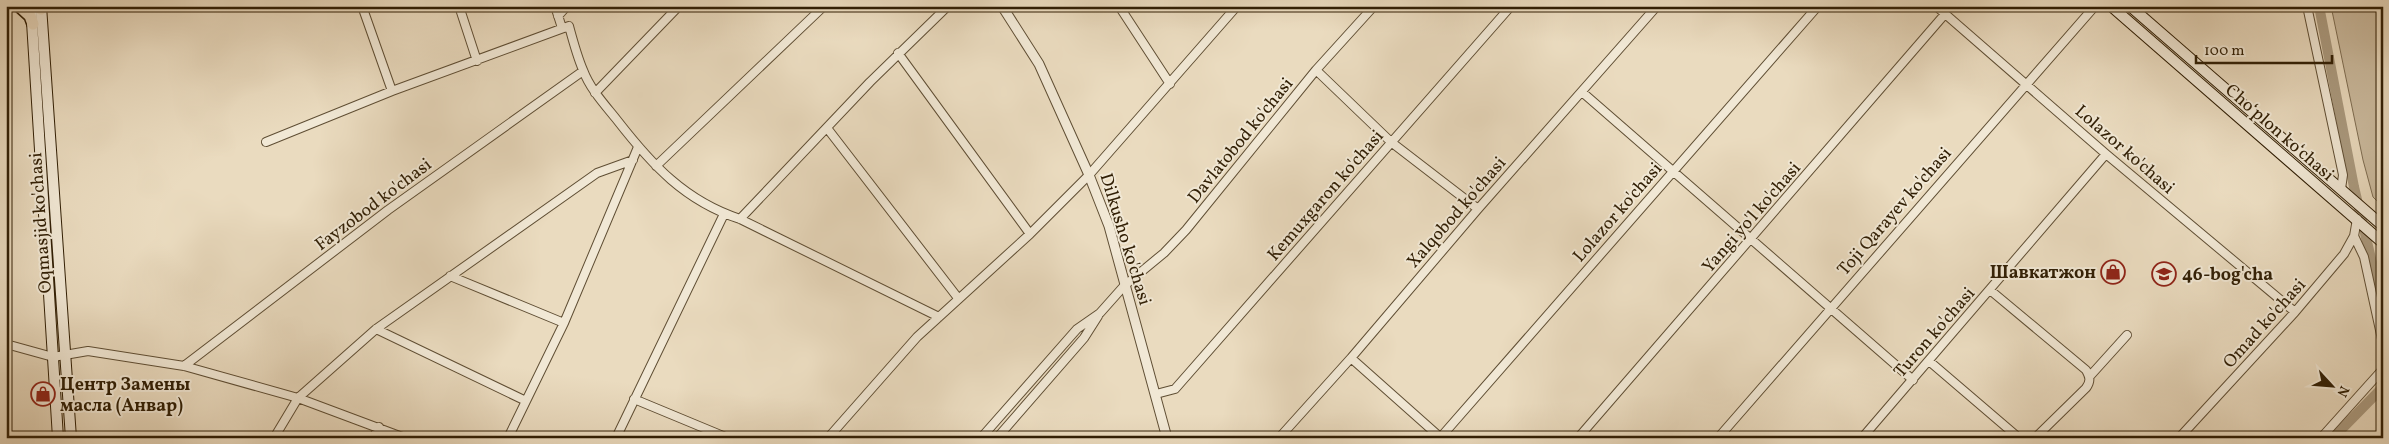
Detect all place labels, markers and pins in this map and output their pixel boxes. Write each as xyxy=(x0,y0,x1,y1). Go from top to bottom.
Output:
shop icon: Шавкатжон xyxy=(2100,259,2126,285)
place label: Шавкатжон xyxy=(1990,261,2096,286)
school or university icon: 46-bog'cha xyxy=(2151,261,2177,287)
place label: 46-bog'cha xyxy=(2182,263,2273,288)
place label: Центр Замены масла (Анвар) xyxy=(60,373,190,419)
shop icon: Центр Замены масла (Анвар) xyxy=(30,381,56,407)

